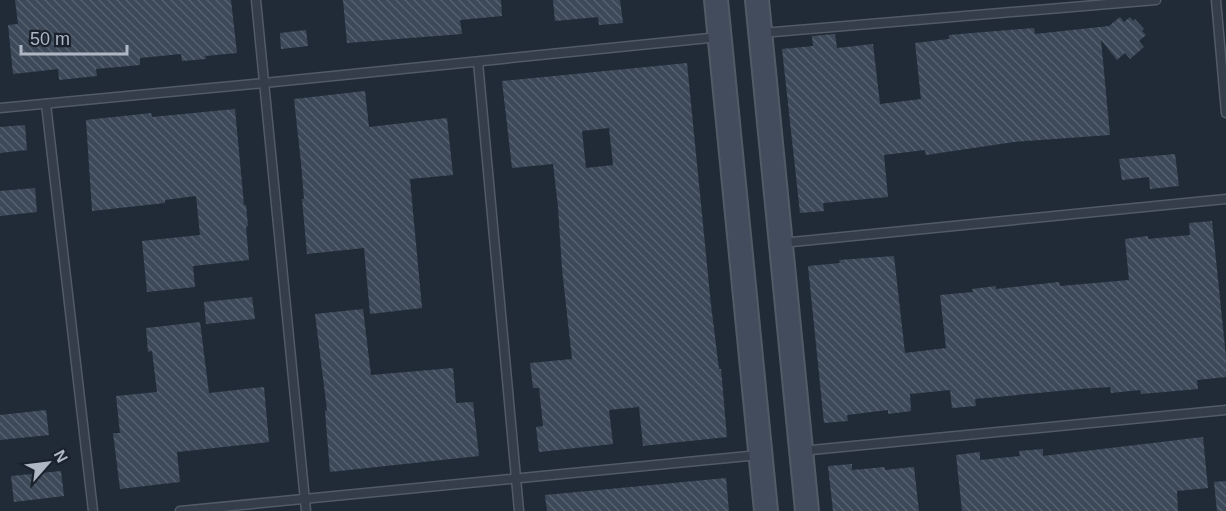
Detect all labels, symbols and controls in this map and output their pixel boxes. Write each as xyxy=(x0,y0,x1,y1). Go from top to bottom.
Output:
scale bar xyxy=(21,18,128,56)
text: 50 m xyxy=(30,29,70,49)
north arrow xyxy=(18,433,78,493)
text: N xyxy=(51,447,71,465)

